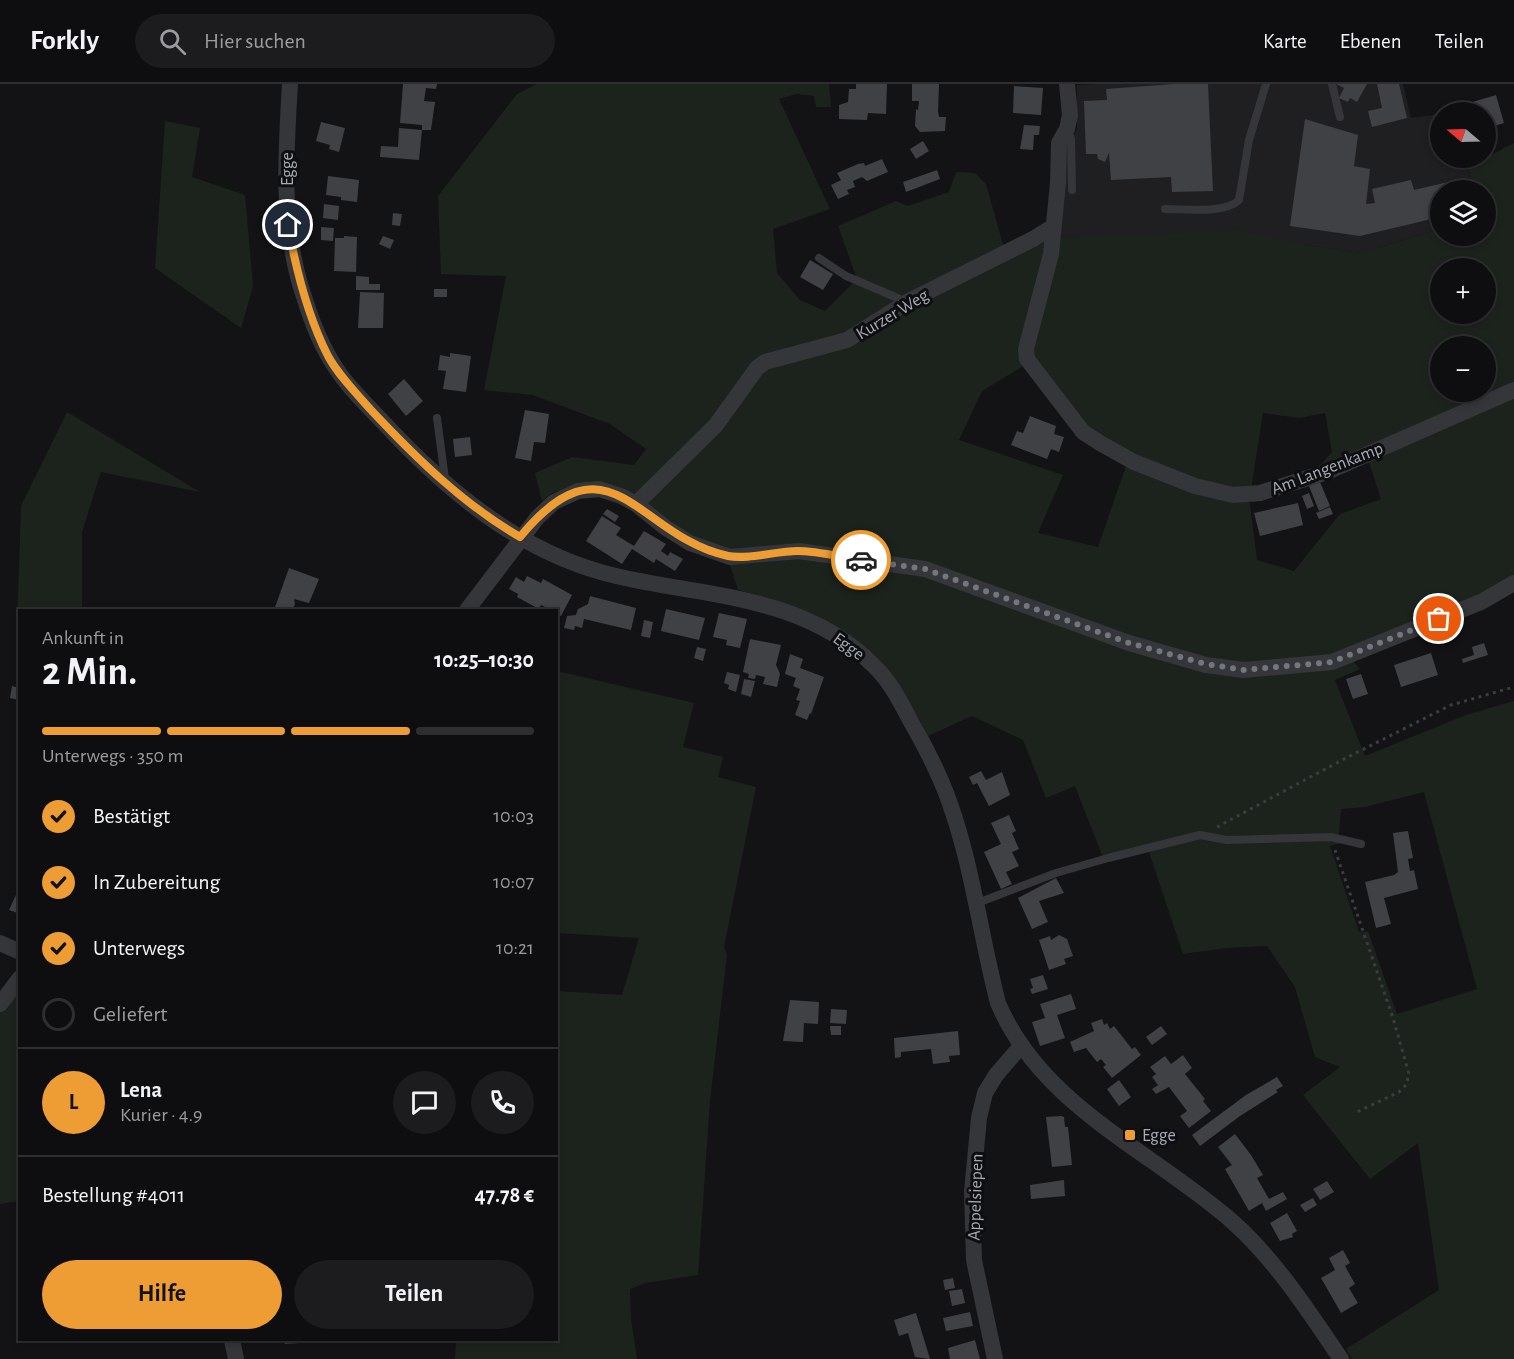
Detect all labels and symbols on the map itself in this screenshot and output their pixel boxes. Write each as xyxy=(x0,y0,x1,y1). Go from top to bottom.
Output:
north arrow xyxy=(1430,102,1496,168)
street label: Egge xyxy=(279,152,297,186)
pin xyxy=(262,199,313,250)
street label: Kurzer Weg xyxy=(853,286,932,343)
street label: Am Langenkamp xyxy=(1269,439,1386,499)
courier xyxy=(831,530,891,590)
pin xyxy=(1413,593,1464,644)
street label: Egge xyxy=(829,630,867,664)
place label: Egge xyxy=(1142,1127,1176,1145)
marker: Egge xyxy=(1123,1128,1137,1142)
street label: Appelsiepen xyxy=(965,1153,987,1241)

